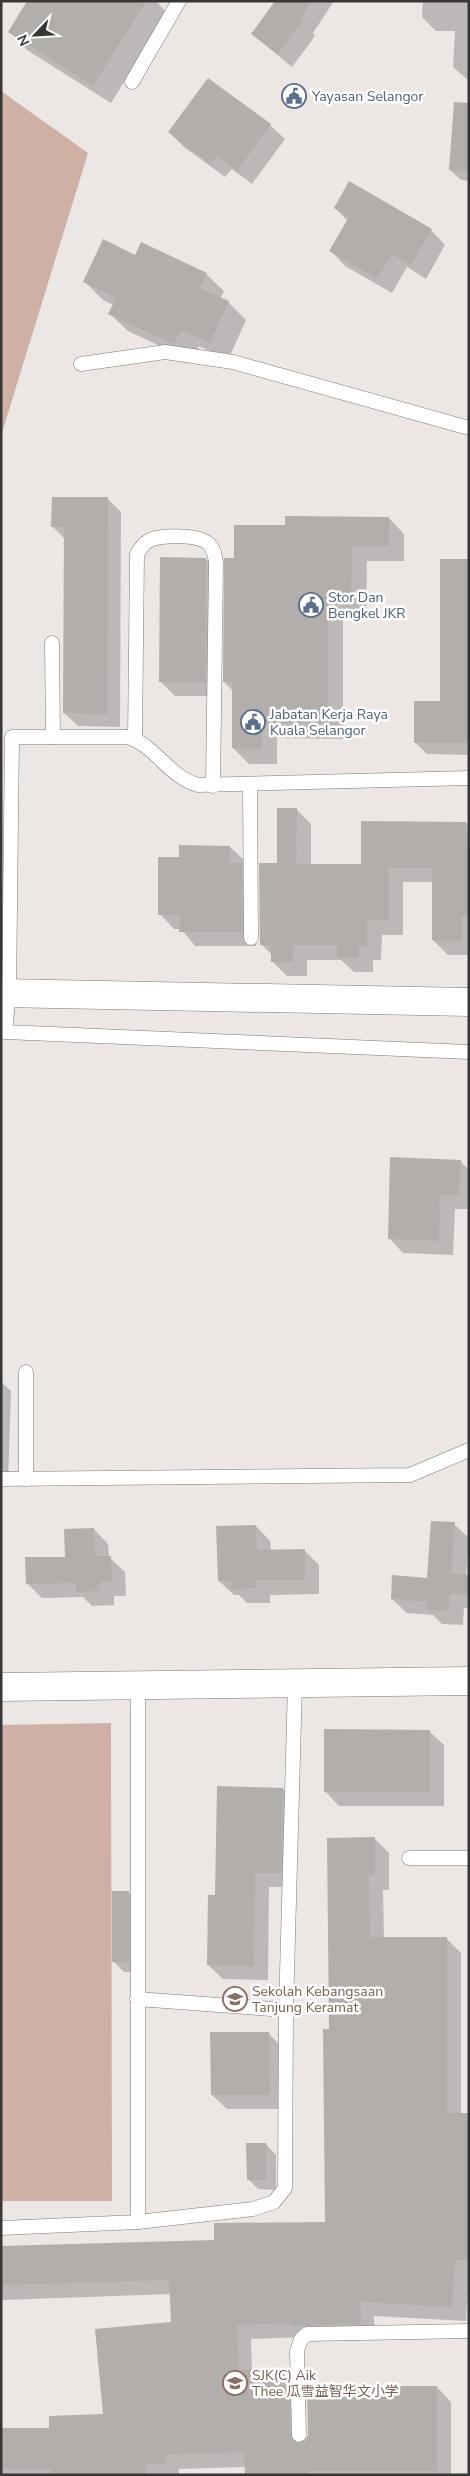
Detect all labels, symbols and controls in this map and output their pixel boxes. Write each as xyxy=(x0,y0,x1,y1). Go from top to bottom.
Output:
north arrow xyxy=(10,10,60,60)
text: N xyxy=(13,32,34,49)
public building icon: Yayasan Selangor xyxy=(281,83,307,109)
place label: Yayasan Selangor xyxy=(311,87,423,106)
place label: Stor Dan Bengkel JKR xyxy=(328,588,406,623)
public building icon: Stor Dan Bengkel JKR xyxy=(298,592,324,618)
place label: Jabatan Kerja Raya Kuala Selangor xyxy=(269,705,388,740)
public building icon: Jabatan Kerja Raya Kuala Selangor xyxy=(240,709,266,735)
place label: Sekolah Kebangsaan Tanjung Keramat xyxy=(252,1982,383,2017)
school or university icon: Sekolah Kebangsaan Tanjung Keramat xyxy=(222,1986,248,2012)
place label: SJK(C) Aik Thee 瓜雪益智华文小学 xyxy=(252,2366,399,2401)
school or university icon: SJK(C) Aik Thee 瓜雪益智华文小学 xyxy=(222,2370,248,2396)

